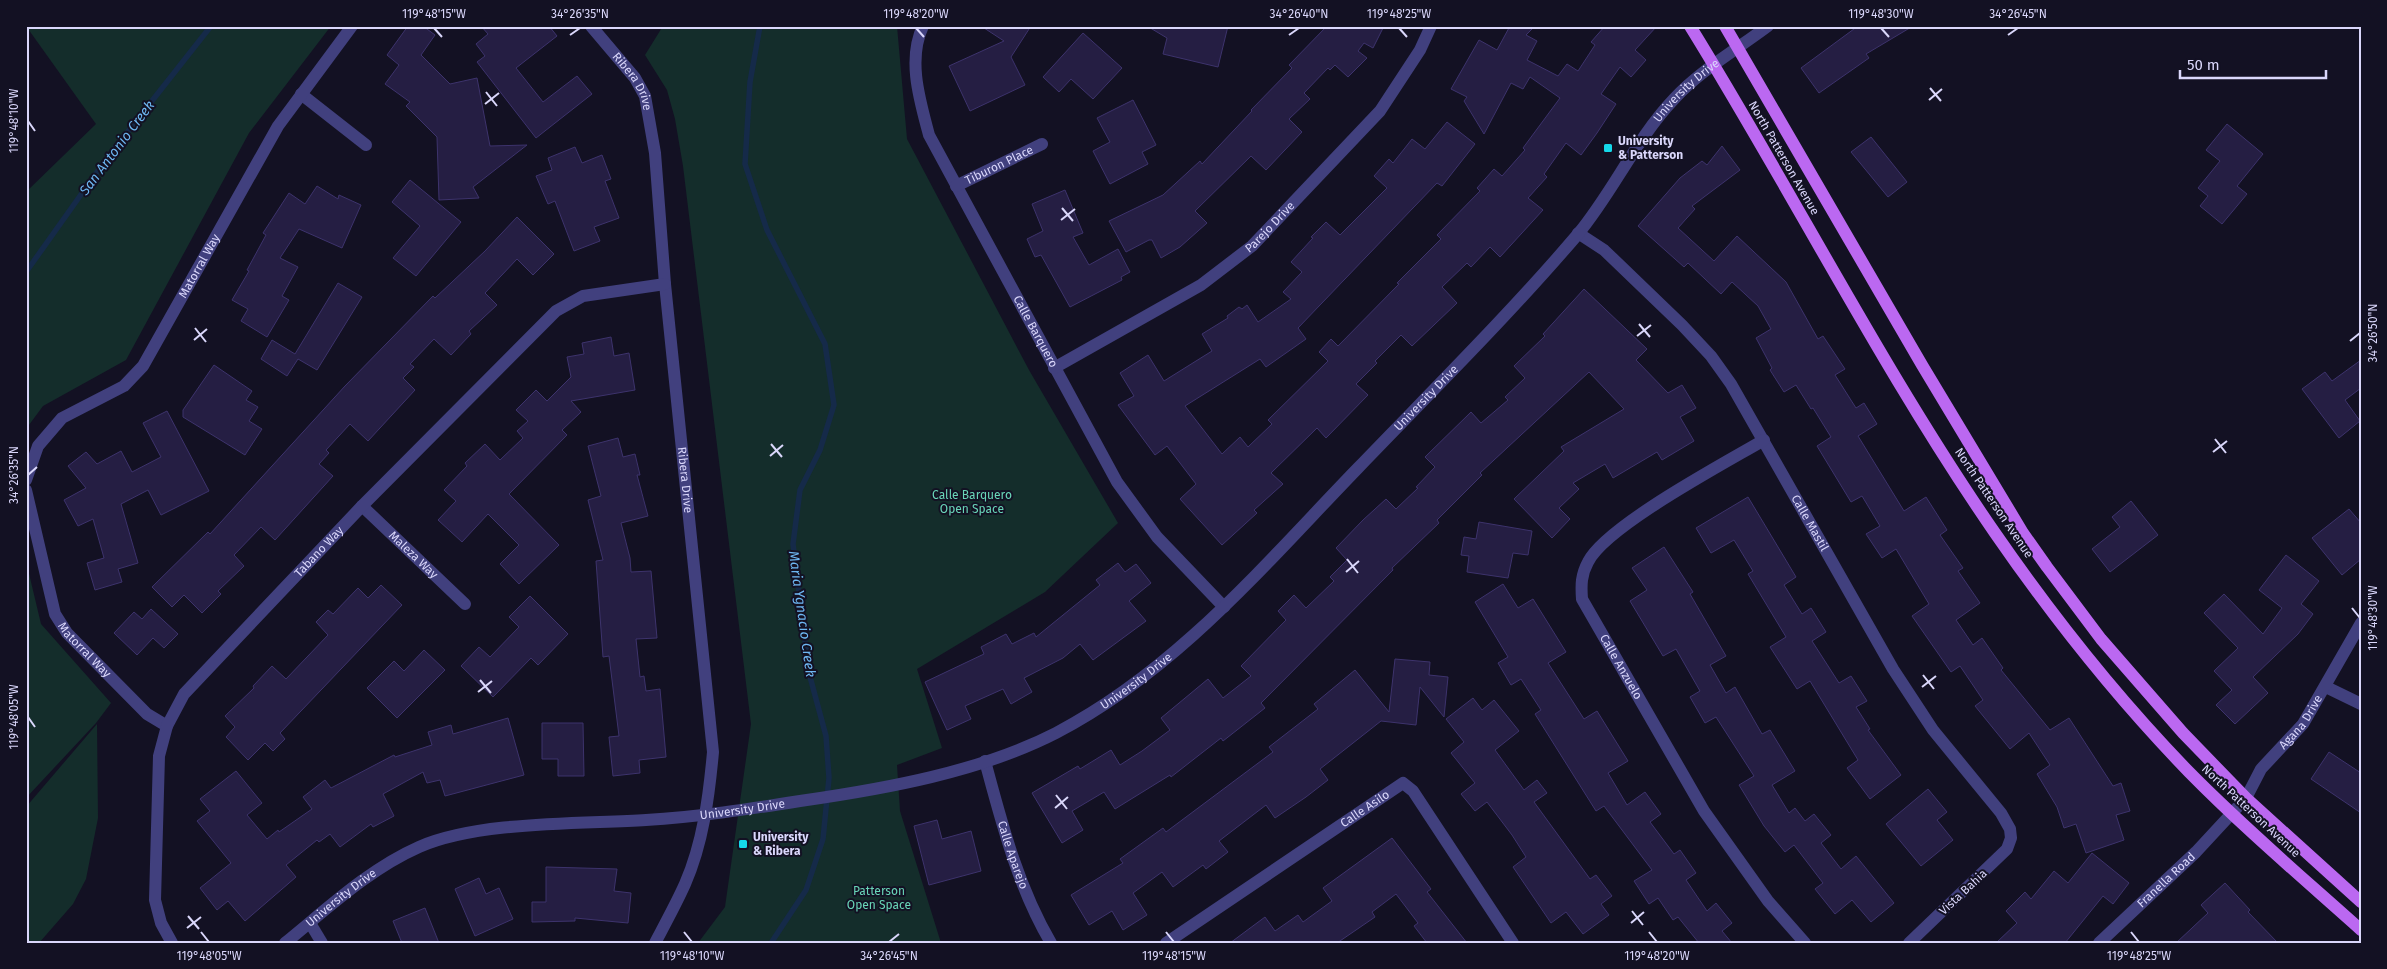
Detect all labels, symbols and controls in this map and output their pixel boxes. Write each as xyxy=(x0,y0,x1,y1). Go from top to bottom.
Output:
text: 119°48'15"W xyxy=(402,7,466,21)
text: 34°26'35"N xyxy=(551,7,609,21)
text: 119°48'20"W xyxy=(883,7,949,21)
text: 34°26'40"N xyxy=(1270,7,1328,21)
text: 119°48'25"W xyxy=(1367,7,1431,21)
text: 119°48'30"W xyxy=(1848,7,1914,21)
text: 34°26'45"N xyxy=(1989,7,2047,21)
scale bar xyxy=(2180,48,2326,80)
street label: Ribera Drive xyxy=(609,50,654,112)
street label: University Drive xyxy=(1650,56,1722,125)
text: 50 m xyxy=(2187,56,2220,74)
text: 119°48'10"W xyxy=(7,89,21,153)
water label: San Antonio Creek xyxy=(75,97,158,200)
street label: North Patterson Avenue xyxy=(1746,98,1822,218)
place label: University & Patterson xyxy=(1618,134,1683,162)
street label: Tiburon Place xyxy=(963,142,1036,188)
marker: University & Patterson xyxy=(1602,142,1614,154)
street label: Parejo Drive xyxy=(1242,199,1297,256)
street label: Matorral Way xyxy=(176,232,223,300)
street label: Calle Barquero xyxy=(1010,293,1061,370)
text: 34°26'50"N xyxy=(2366,304,2380,362)
street label: University Drive xyxy=(1391,362,1461,433)
street label: North Patterson Avenue xyxy=(1952,445,2036,561)
text: 34°26'35"N xyxy=(7,446,21,504)
street label: Ribera Drive xyxy=(675,446,695,514)
park label: Calle Barquero Open Space xyxy=(932,488,1012,516)
street label: Calle Mastil xyxy=(1788,492,1832,554)
street label: Tabano Way xyxy=(291,523,346,580)
street label: Maleza Way xyxy=(386,528,441,582)
water label: Maria Ygnacio Creek xyxy=(785,550,819,679)
text: 119°48'30"W xyxy=(2366,585,2380,651)
street label: Matorral Way xyxy=(55,620,114,680)
street label: Calle Anzuelo xyxy=(1597,632,1645,702)
street label: University Drive xyxy=(1098,650,1175,712)
text: 119°48'05"W xyxy=(7,684,21,750)
street label: Agana Drive xyxy=(2276,692,2325,752)
street label: North Patterson Avenue xyxy=(2199,762,2303,860)
street label: Calle Asilo xyxy=(1338,787,1392,830)
street label: University Drive xyxy=(699,796,786,822)
street label: Calle Aparejo xyxy=(995,819,1031,891)
place label: University & Ribera xyxy=(753,830,809,858)
marker: University & Ribera xyxy=(737,838,749,850)
street label: Franella Road xyxy=(2134,850,2198,911)
street label: University Drive xyxy=(303,866,379,930)
street label: Vista Bahia xyxy=(1936,866,1990,918)
park label: Patterson Open Space xyxy=(847,884,911,912)
text: 119°48'05"W xyxy=(176,949,242,963)
text: 119°48'10"W xyxy=(660,949,724,963)
text: 34°26'45"N xyxy=(860,949,918,963)
text: 119°48'15"W xyxy=(1142,949,1206,963)
text: 119°48'20"W xyxy=(1624,949,1690,963)
text: 119°48'25"W xyxy=(2107,949,2171,963)

